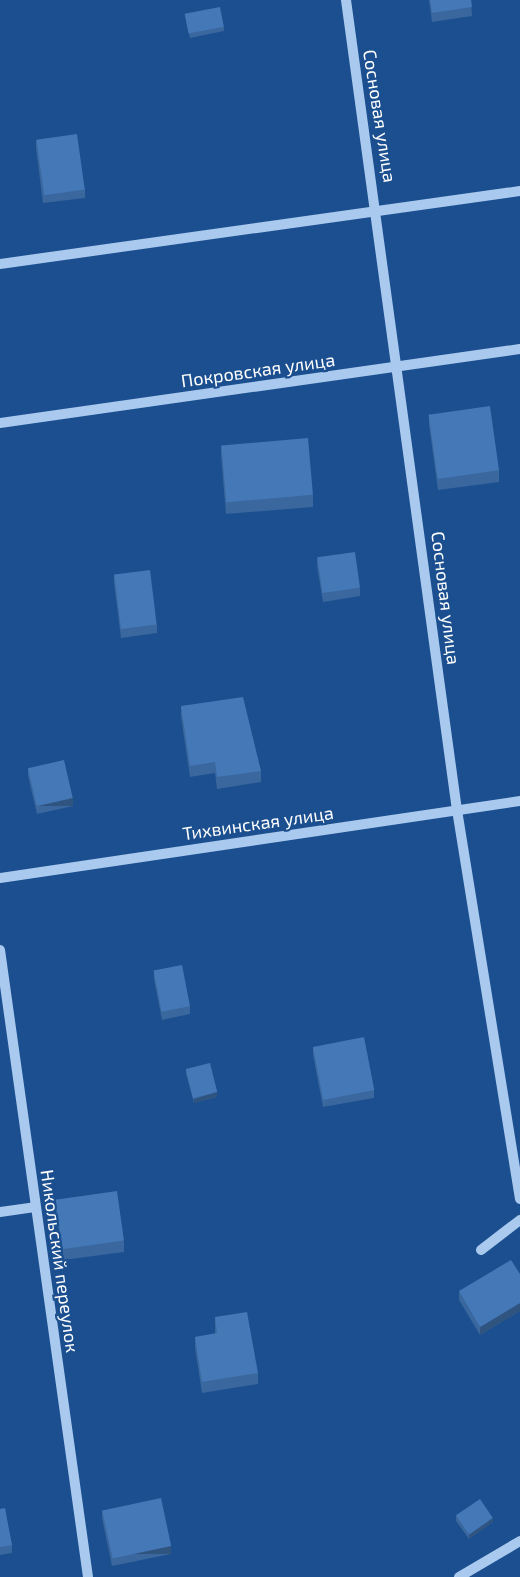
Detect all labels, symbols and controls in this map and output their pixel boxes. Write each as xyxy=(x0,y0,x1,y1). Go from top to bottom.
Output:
street label: Сосновая улица xyxy=(359,48,401,184)
street label: Покровская улица xyxy=(180,349,336,391)
street label: Сосновая улица xyxy=(427,530,465,666)
street label: Тихвинская улица xyxy=(181,802,335,844)
street label: Никольский переулок xyxy=(36,1168,84,1354)

